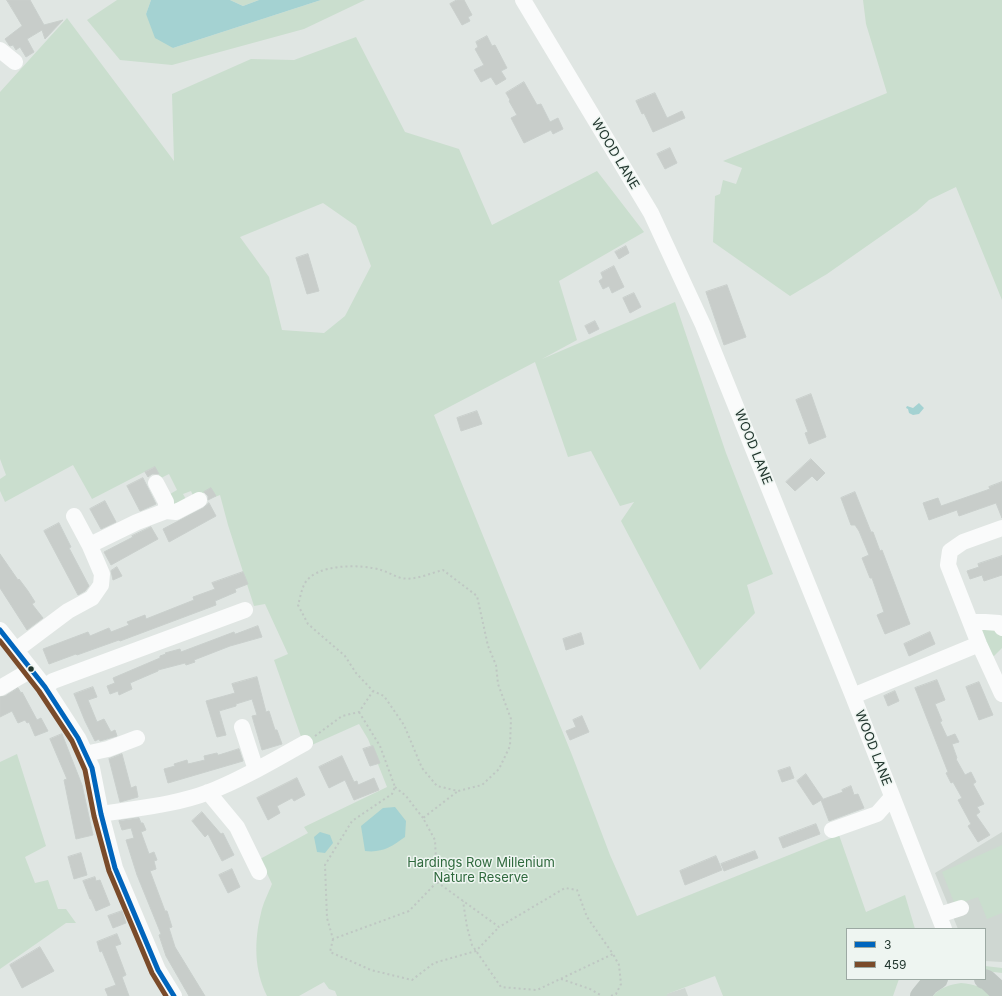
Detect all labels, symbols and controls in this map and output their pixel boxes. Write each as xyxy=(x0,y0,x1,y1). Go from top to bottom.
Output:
street label: WOOD LANE xyxy=(588,116,642,192)
street label: WOOD LANE xyxy=(731,407,775,487)
unlabelled marker xyxy=(26,664,36,674)
street label: WOOD LANE xyxy=(851,708,895,788)
park label: Hardings Row Millenium Nature Reserve xyxy=(407,855,555,886)
legend xyxy=(846,928,986,980)
text: 3 xyxy=(884,937,891,952)
text: 459 xyxy=(884,957,907,972)

